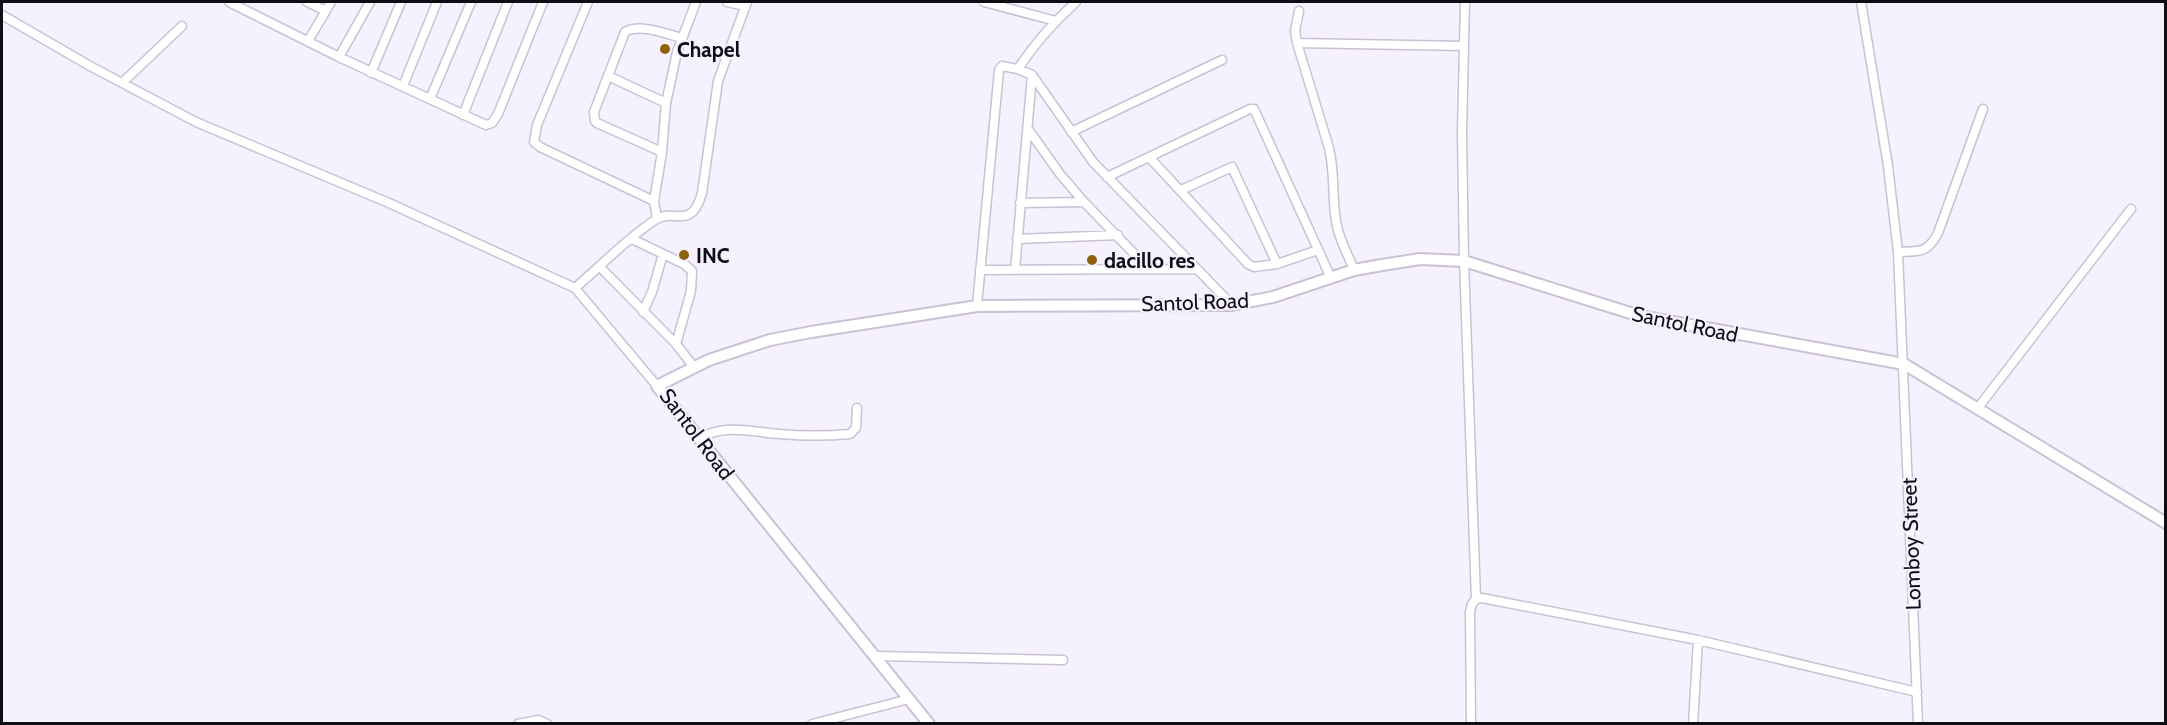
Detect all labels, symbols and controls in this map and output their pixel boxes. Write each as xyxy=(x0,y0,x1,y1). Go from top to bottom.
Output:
place label: Chapel xyxy=(677,37,741,62)
marker: Chapel xyxy=(658,42,672,56)
place label: INC xyxy=(696,243,730,268)
marker: INC xyxy=(677,248,691,262)
place label: dacillo res xyxy=(1104,248,1195,273)
marker: dacillo res xyxy=(1085,253,1099,267)
street label: Santol Road xyxy=(1141,288,1249,316)
street label: Santol Road xyxy=(1630,301,1740,347)
street label: Santol Road xyxy=(655,383,739,485)
street label: Lomboy Street xyxy=(1896,477,1926,611)

